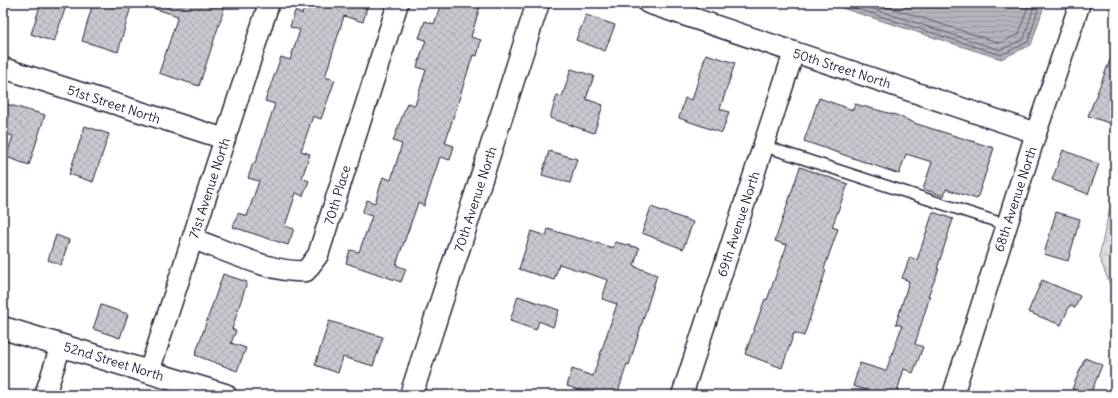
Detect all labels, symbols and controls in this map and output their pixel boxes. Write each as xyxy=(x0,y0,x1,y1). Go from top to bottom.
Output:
street label: 50th Street North xyxy=(791,45,894,92)
street label: 51st Street North xyxy=(65,81,163,128)
street label: 71st Avenue North xyxy=(185,135,234,241)
street label: 70th Avenue North xyxy=(450,144,501,254)
street label: 68th Avenue North xyxy=(990,144,1041,254)
street label: 70th Place xyxy=(320,163,355,227)
street label: 69th Avenue North xyxy=(713,169,764,279)
street label: 52nd Street North xyxy=(62,338,167,385)

